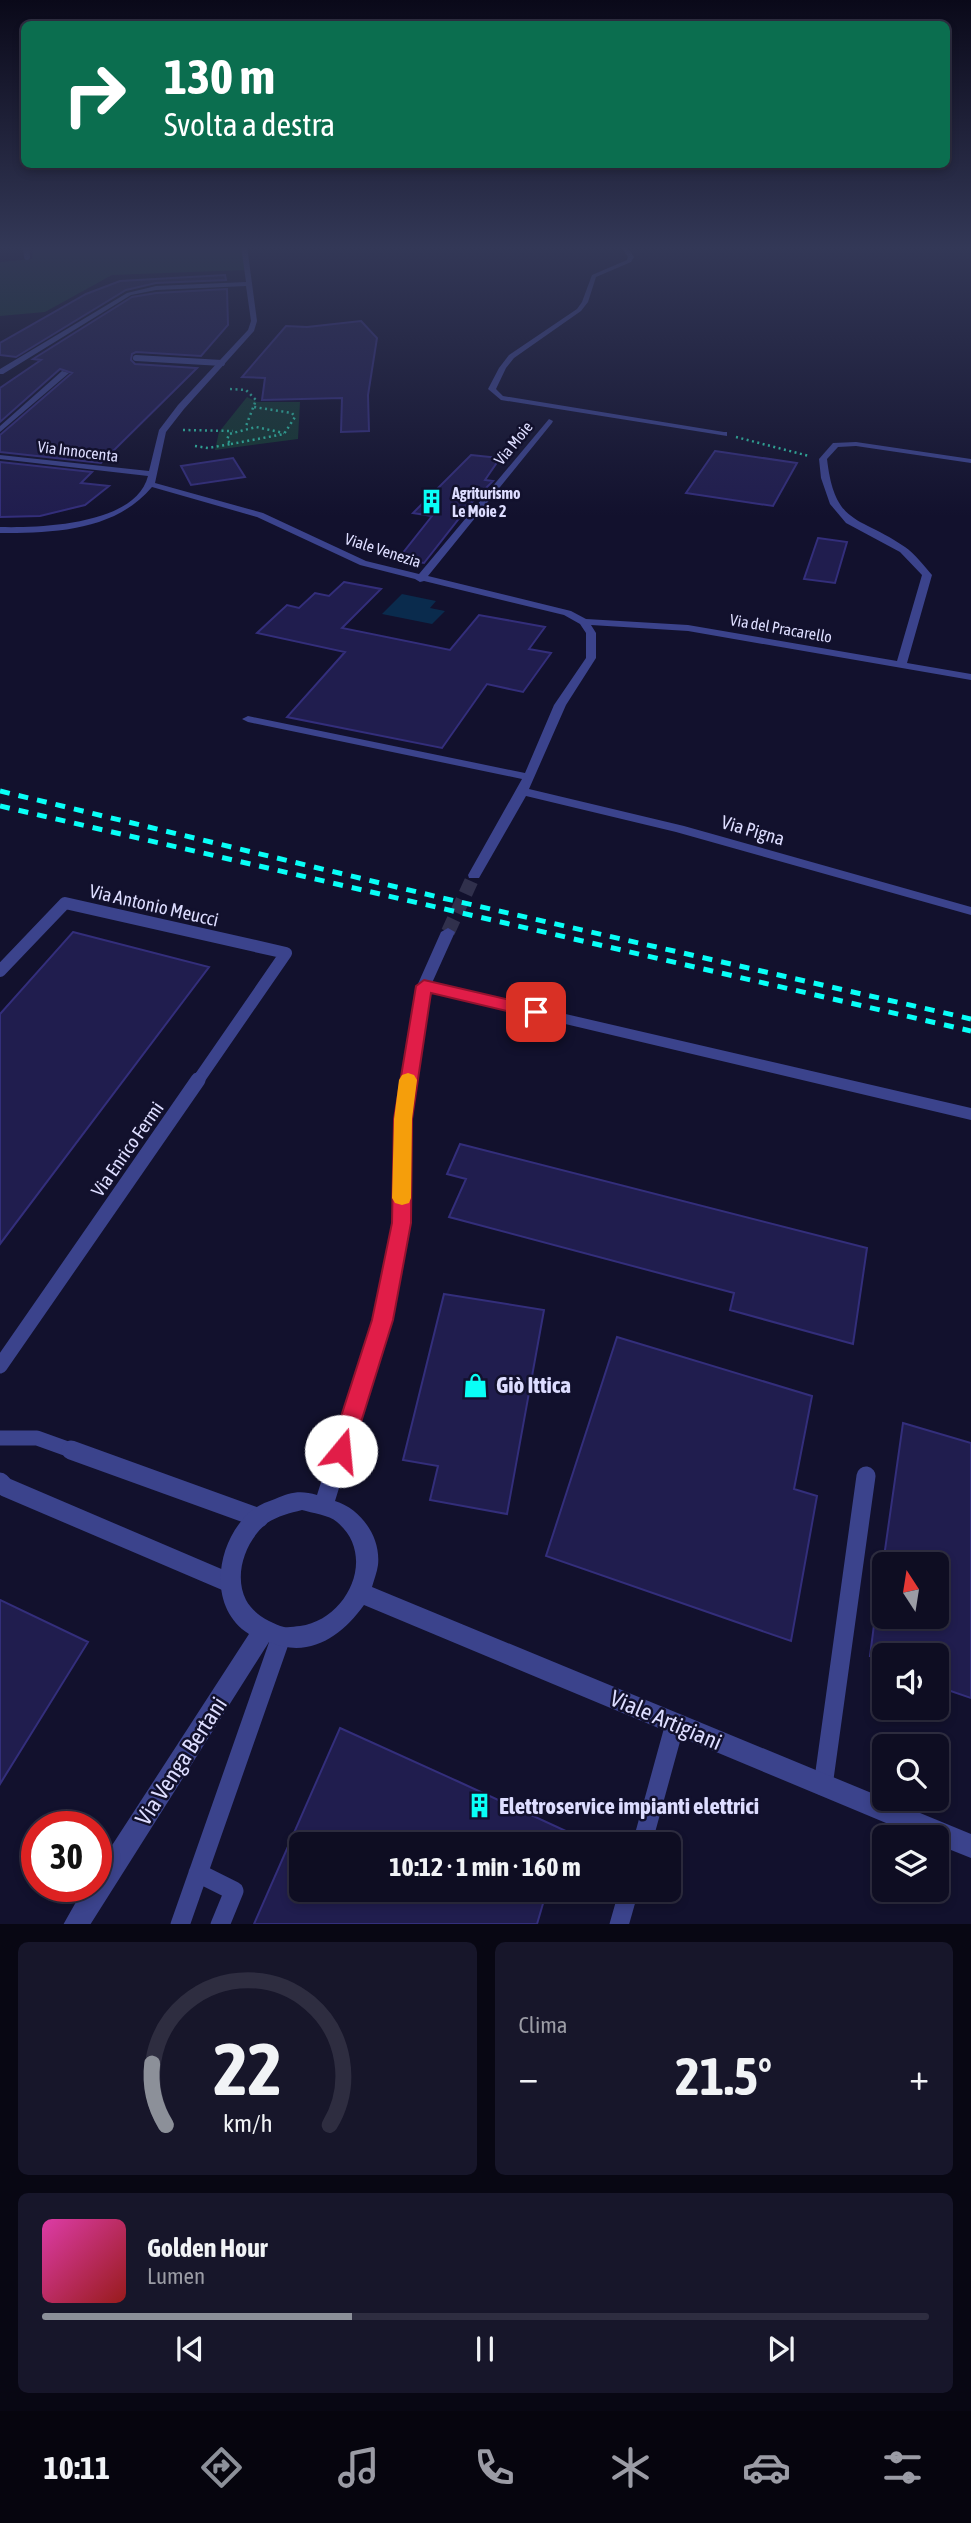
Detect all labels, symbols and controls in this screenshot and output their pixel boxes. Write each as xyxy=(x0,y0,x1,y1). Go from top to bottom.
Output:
text: 130 m xyxy=(164,48,275,104)
icon: right xyxy=(49,49,140,140)
text: Svolta a destra xyxy=(164,106,335,143)
street label: Via Moie xyxy=(490,418,536,468)
street label: Via Innocenta xyxy=(37,437,119,465)
place label: Agriturismo Le Moie 2 xyxy=(451,484,521,520)
building icon: Agriturismo Le Moie 2 xyxy=(418,488,446,516)
street label: Viale Venezia xyxy=(343,529,423,571)
street label: Via del Pracarello xyxy=(729,610,833,646)
street label: Via Pigna xyxy=(719,811,787,849)
street label: Via Antonio Meucci xyxy=(87,879,221,931)
pin xyxy=(506,982,566,1042)
icon: arrive xyxy=(517,993,555,1031)
street label: Via Enrico Fermi xyxy=(86,1097,168,1201)
shop icon: Giò Ittica xyxy=(462,1371,490,1399)
place label: Giò Ittica xyxy=(496,1372,571,1398)
position arrow xyxy=(304,1414,378,1488)
north arrow xyxy=(872,1552,948,1629)
map controls xyxy=(872,1552,949,1902)
button: sound xyxy=(872,1643,949,1720)
street label: Viale Artigiani xyxy=(606,1685,726,1755)
street label: Via Venga Bertani xyxy=(130,1692,232,1830)
button: search xyxy=(872,1734,949,1811)
building icon: Elettroservice impianti elettrici xyxy=(465,1792,493,1820)
place label: Elettroservice impianti elettrici xyxy=(499,1793,759,1819)
speed limit sign: 30 xyxy=(21,1811,112,1902)
button: layers xyxy=(872,1825,949,1902)
text: 10:12 · 1 min · 160 m xyxy=(389,1852,581,1882)
text: Clima xyxy=(519,2012,568,2038)
text: 22 xyxy=(213,2027,281,2110)
text: 21.5° xyxy=(675,2046,772,2106)
text: − xyxy=(519,2055,538,2098)
text: + xyxy=(909,2055,929,2098)
text: km/h xyxy=(222,2108,272,2136)
text: Golden Hour xyxy=(147,2233,267,2263)
text: Lumen xyxy=(147,2263,205,2289)
icon: previous xyxy=(171,2330,209,2368)
icon: pause xyxy=(466,2330,504,2368)
icon: next xyxy=(762,2330,800,2368)
icon: directions xyxy=(197,2443,246,2492)
icon: music xyxy=(334,2443,383,2492)
icon: phone xyxy=(470,2443,519,2492)
icon: climate xyxy=(606,2443,655,2492)
icon: car xyxy=(742,2443,791,2492)
icon: filters xyxy=(878,2443,927,2492)
text: 10:11 xyxy=(44,2449,110,2486)

